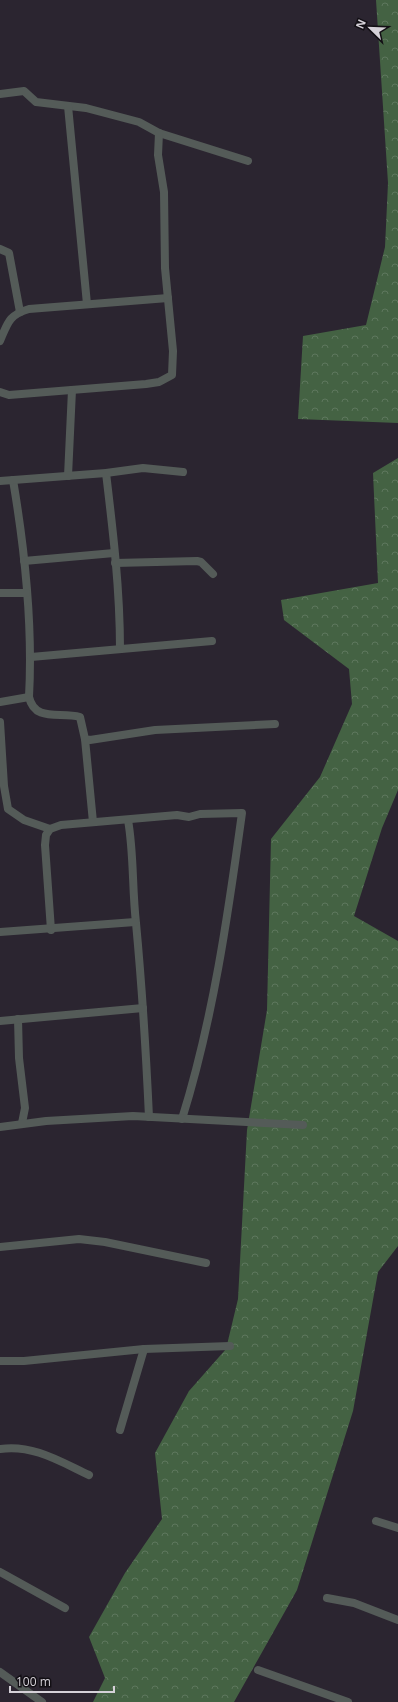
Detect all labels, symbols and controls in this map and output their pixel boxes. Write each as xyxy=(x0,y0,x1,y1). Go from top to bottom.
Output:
north arrow xyxy=(350,8,390,48)
text: N xyxy=(352,17,369,31)
scale bar xyxy=(10,1668,114,1694)
text: 100 m xyxy=(16,1673,51,1690)

